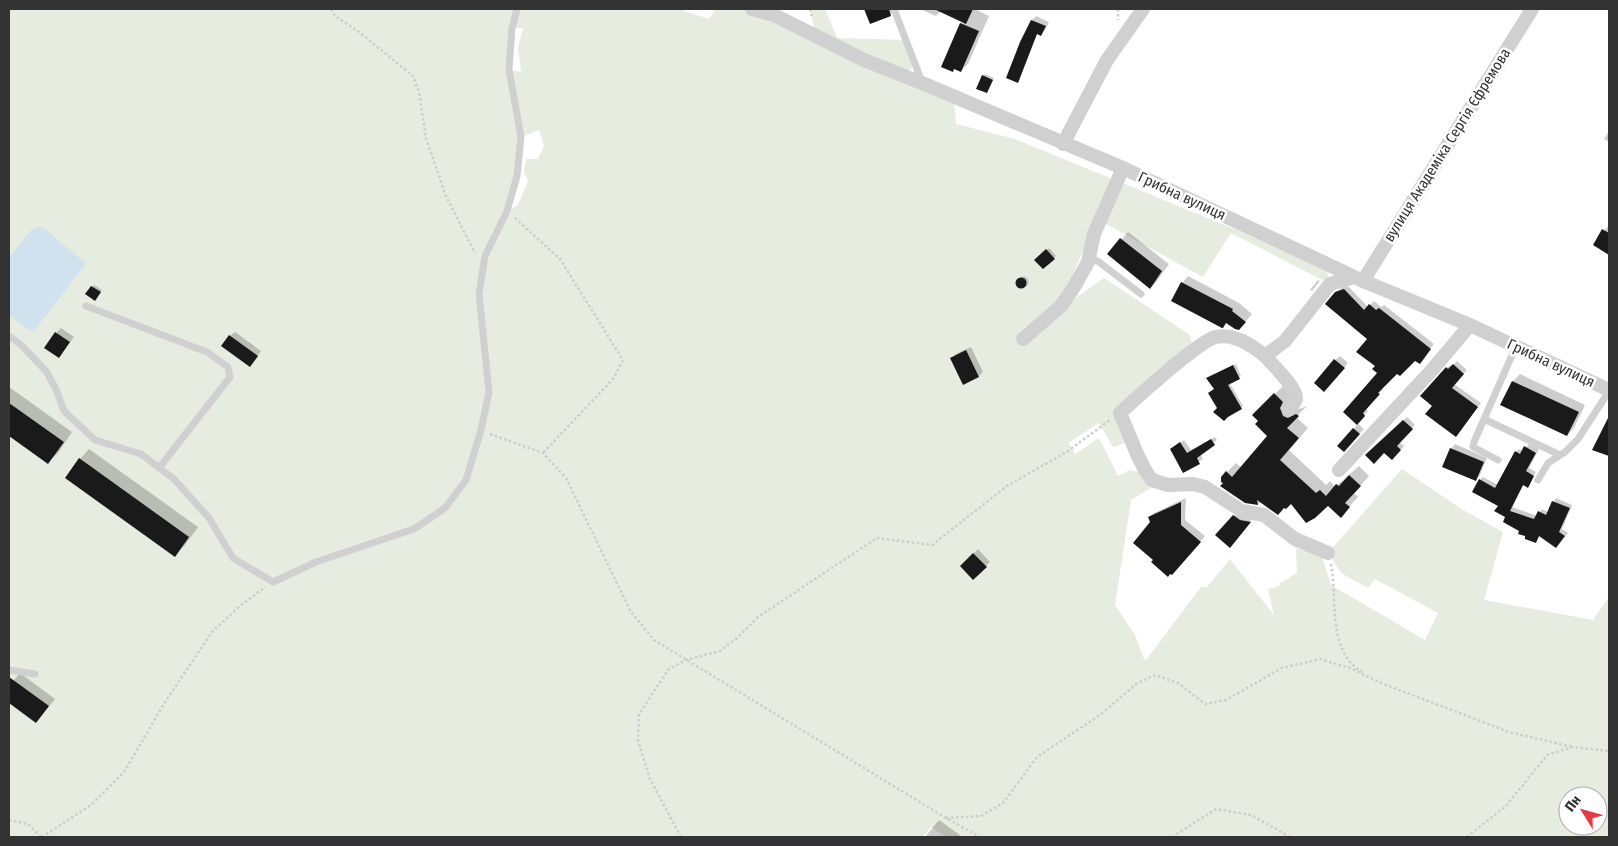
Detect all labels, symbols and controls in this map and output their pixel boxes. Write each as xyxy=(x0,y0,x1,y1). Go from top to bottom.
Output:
street label: вулиця Академіка Сергія Єфремова xyxy=(1380,45,1514,245)
street label: Грибна вулиця xyxy=(1135,168,1229,224)
street label: Грибна вулиця xyxy=(1504,335,1598,391)
north arrow xyxy=(1558,786,1608,836)
text: Пн xyxy=(1561,792,1585,815)

